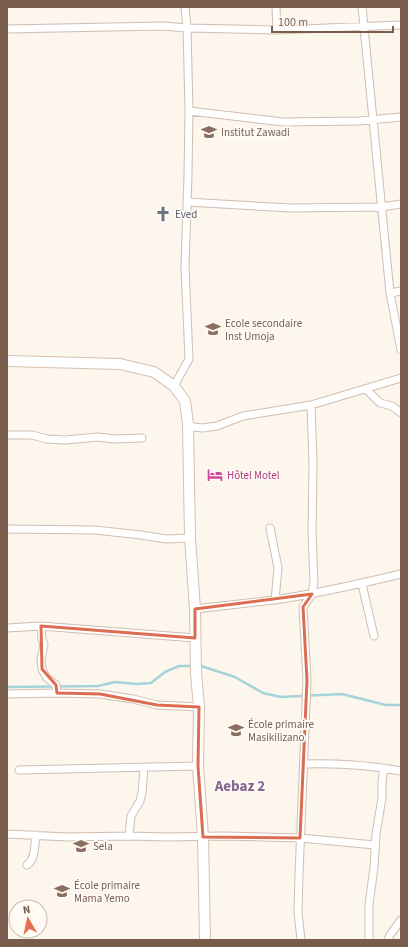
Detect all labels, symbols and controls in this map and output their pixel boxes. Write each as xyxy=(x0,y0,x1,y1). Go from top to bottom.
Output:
scale bar xyxy=(272,8,393,34)
text: 100 m xyxy=(278,14,308,31)
school or university icon: Institut Zawadi xyxy=(200,123,218,141)
place label: Institut Zawadi xyxy=(221,125,290,140)
church icon: Eved xyxy=(154,205,172,223)
place label: Eved xyxy=(175,207,197,222)
place label: Ecole secondaire Inst Umoja xyxy=(225,316,303,344)
school or university icon: Ecole secondaire Inst Umoja xyxy=(204,320,222,338)
hotel icon: Hôtel Motel xyxy=(206,466,224,484)
place label: Hôtel Motel xyxy=(227,468,280,483)
place label: École primaire Masikilizano xyxy=(248,717,315,745)
school or university icon: École primaire Masikilizano xyxy=(227,721,245,739)
district label: Aebaz 2 xyxy=(214,776,265,797)
school or university icon: Sela xyxy=(72,837,90,855)
place label: Sela xyxy=(93,839,113,854)
place label: École primaire Mama Yemo xyxy=(74,878,141,906)
school or university icon: École primaire Mama Yemo xyxy=(53,882,71,900)
north arrow xyxy=(8,899,48,939)
text: N xyxy=(22,902,31,918)

